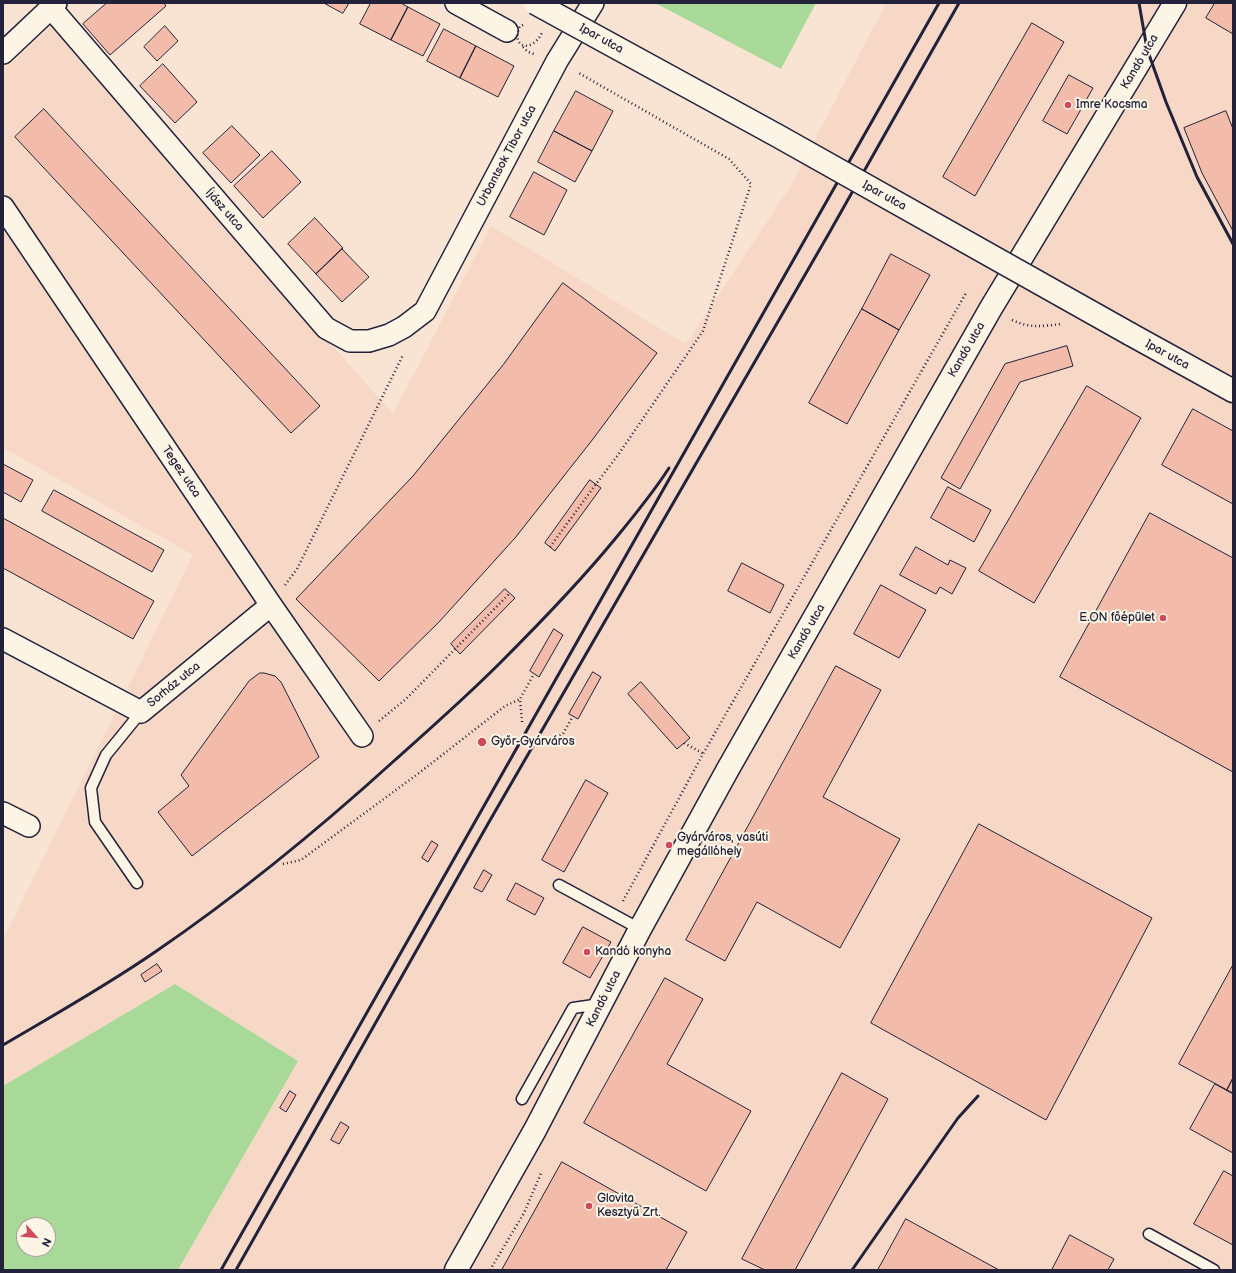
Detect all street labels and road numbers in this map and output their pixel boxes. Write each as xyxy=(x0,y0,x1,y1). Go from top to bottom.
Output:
street label: Ipar utca xyxy=(576,21,626,57)
street label: Kandó utca xyxy=(1118,32,1162,92)
street label: Urbantsok Tibor utca xyxy=(474,103,540,209)
street label: Ipar utca xyxy=(859,178,909,214)
street label: Íjász utca xyxy=(202,186,246,234)
street label: Kandó utca xyxy=(945,320,989,380)
street label: Ipar utca xyxy=(1142,337,1192,373)
street label: Tegez utca xyxy=(158,443,204,501)
street label: Kandó utca xyxy=(785,602,829,662)
street label: Sorház utca xyxy=(145,659,203,711)
street label: Kandó utca xyxy=(584,968,624,1030)

